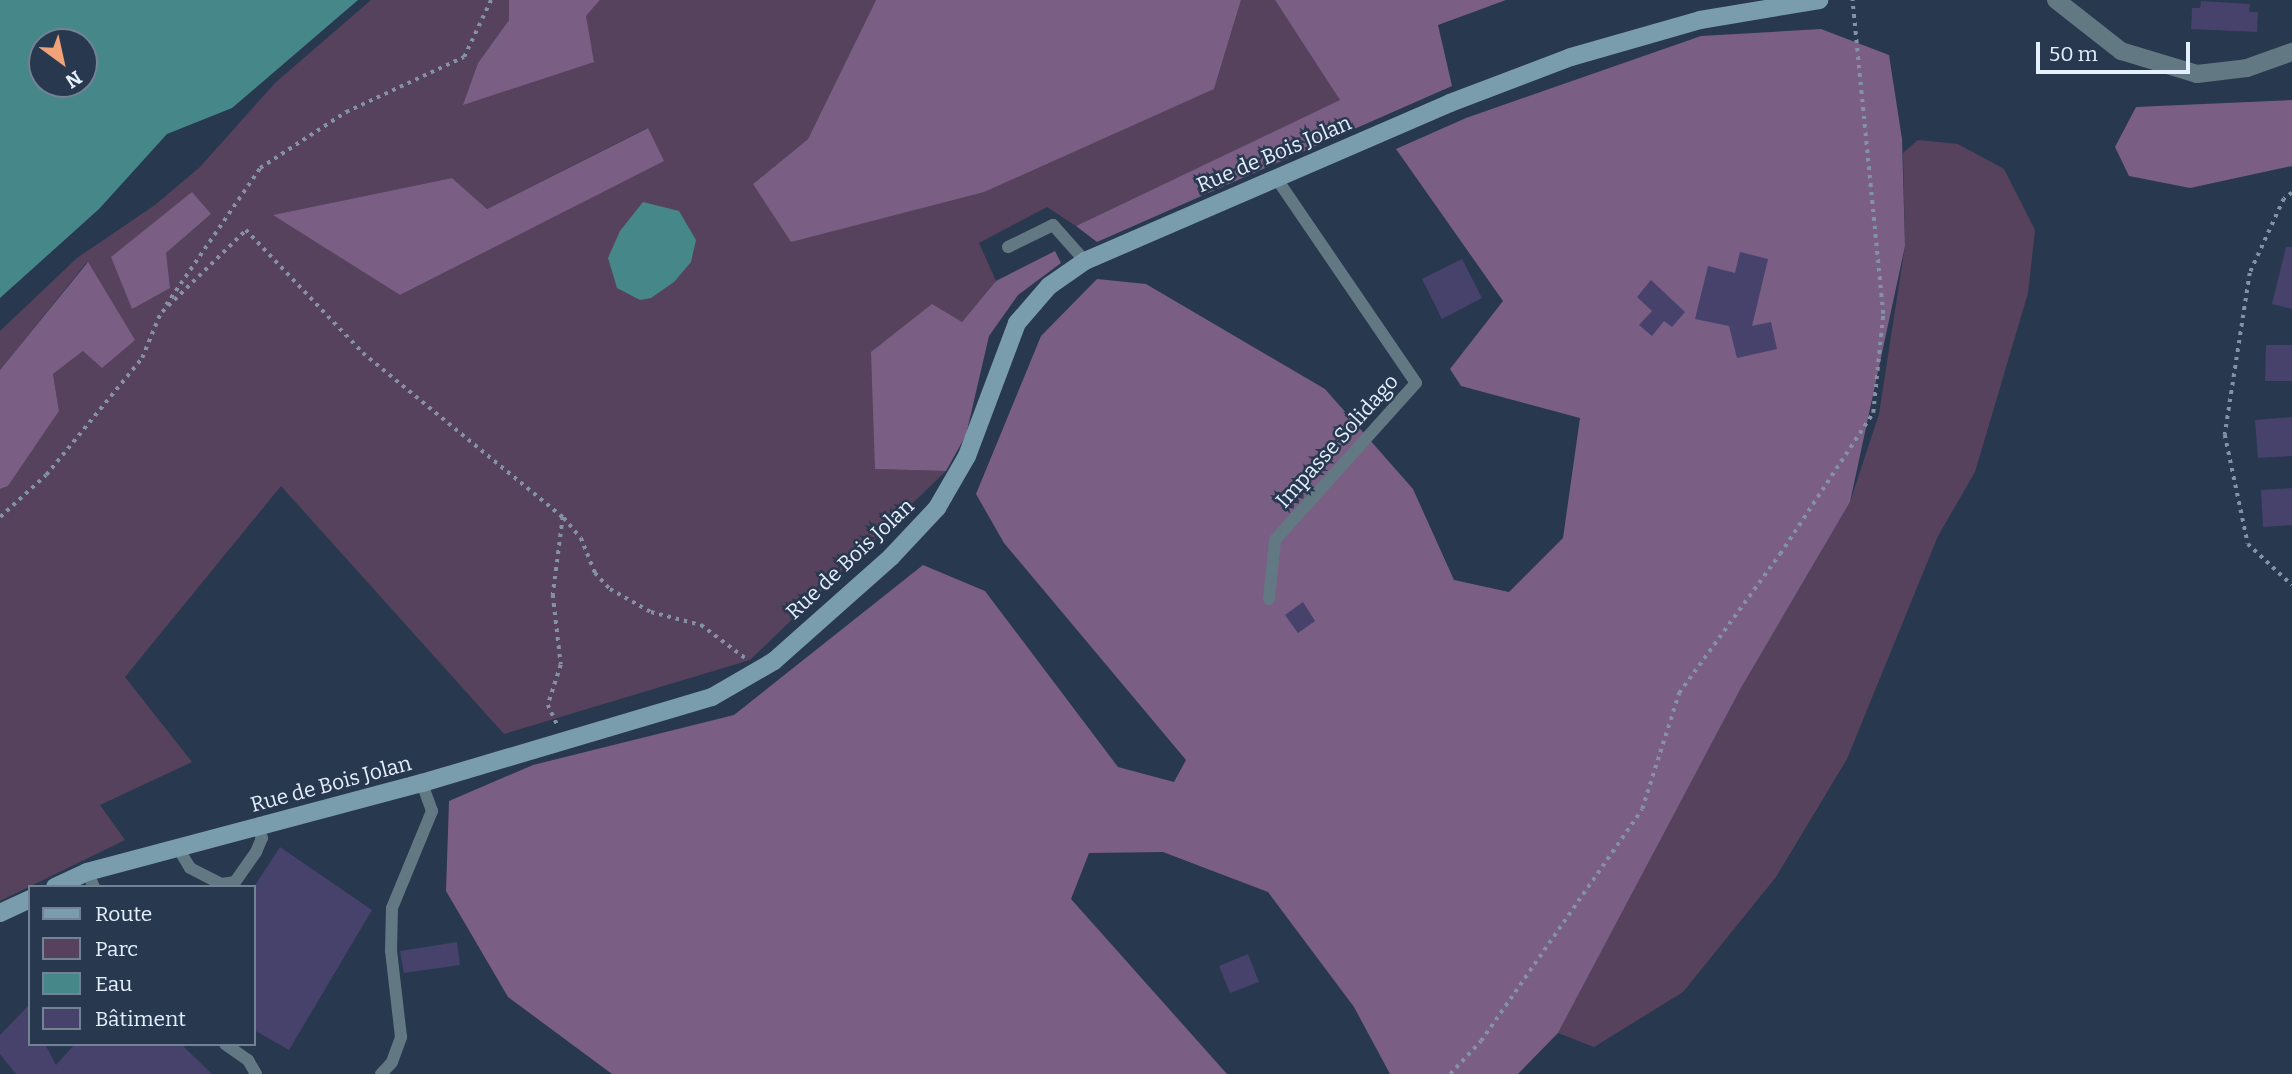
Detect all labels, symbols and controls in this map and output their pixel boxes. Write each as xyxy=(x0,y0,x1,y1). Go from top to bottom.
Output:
north arrow xyxy=(28,28,98,98)
scale bar xyxy=(2040,28,2194,72)
text: 50 m xyxy=(2049,41,2098,67)
text: N xyxy=(61,66,86,93)
street label: Rue de Bois Jolan xyxy=(1193,110,1355,198)
street label: Impasse Solidago xyxy=(1270,369,1404,513)
street label: Rue de Bois Jolan xyxy=(781,493,919,625)
street label: Rue de Bois Jolan xyxy=(248,750,414,818)
legend xyxy=(28,885,256,1046)
text: Route xyxy=(95,901,152,927)
text: Parc xyxy=(95,936,138,962)
text: Eau xyxy=(95,971,132,997)
text: Bâtiment xyxy=(95,1006,186,1032)

